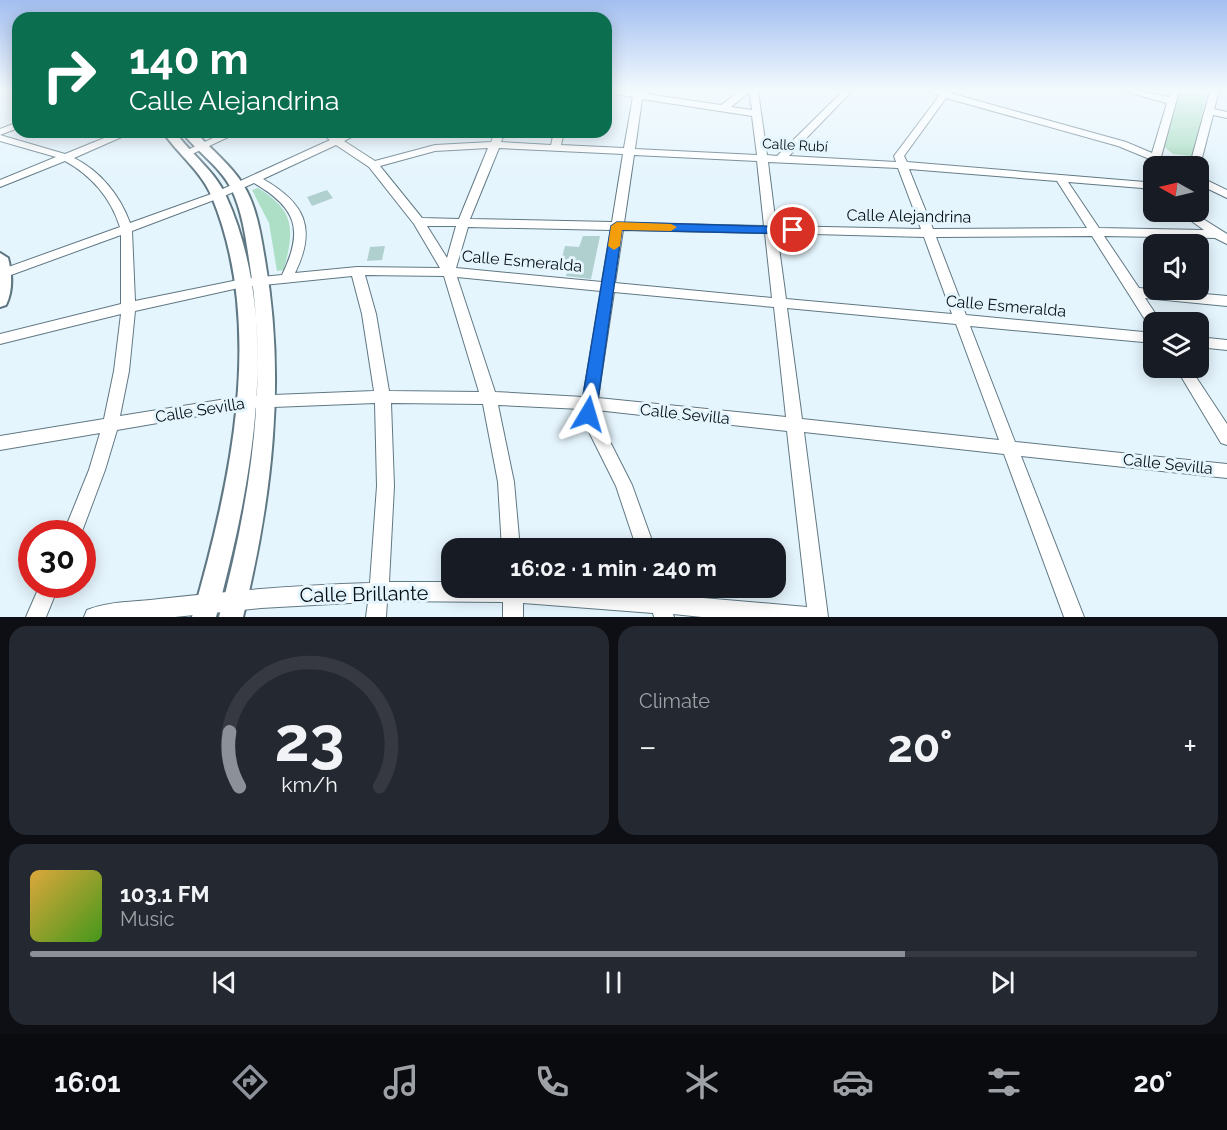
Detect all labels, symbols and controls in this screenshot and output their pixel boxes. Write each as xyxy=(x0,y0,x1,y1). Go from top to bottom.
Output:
text: 140 m xyxy=(129,35,249,84)
icon: right xyxy=(30,36,108,114)
text: Calle Alejandrina xyxy=(129,85,339,116)
street label: Calle Rubí xyxy=(762,135,829,155)
north arrow xyxy=(1143,156,1209,222)
map controls xyxy=(1143,156,1209,378)
pin xyxy=(767,204,818,255)
street label: Calle Alejandrina xyxy=(846,205,972,227)
icon: arrive xyxy=(776,213,809,246)
button: sound xyxy=(1143,234,1209,300)
street label: Calle Esmeralda xyxy=(461,246,583,276)
street label: Calle Esmeralda xyxy=(945,291,1067,321)
button: layers xyxy=(1143,312,1209,378)
position arrow xyxy=(556,382,620,446)
street label: Calle Sevilla xyxy=(154,394,246,426)
street label: Calle Sevilla xyxy=(639,400,731,428)
street label: Calle Sevilla xyxy=(1122,450,1214,478)
speed limit sign: 30 xyxy=(18,520,96,598)
text: 16:02 · 1 min · 240 m xyxy=(510,555,717,581)
street label: Calle Brillante xyxy=(299,581,429,607)
text: Climate xyxy=(639,689,710,713)
text: 23 xyxy=(274,702,344,776)
text: 20° xyxy=(887,720,953,773)
text: − xyxy=(639,727,657,766)
text: + xyxy=(1183,727,1197,766)
text: km/h xyxy=(281,773,337,798)
text: 103.1 FM xyxy=(120,881,209,907)
text: Music xyxy=(120,907,174,931)
icon: previous xyxy=(208,966,241,999)
icon: pause xyxy=(597,966,630,999)
icon: next xyxy=(986,966,1019,999)
icon: directions xyxy=(229,1061,271,1103)
icon: music xyxy=(380,1061,422,1103)
icon: phone xyxy=(531,1061,573,1103)
icon: climate xyxy=(681,1061,723,1103)
icon: car xyxy=(832,1061,874,1103)
icon: filters xyxy=(983,1061,1025,1103)
text: 16:01 xyxy=(54,1067,121,1098)
text: 20° xyxy=(1133,1067,1173,1098)

